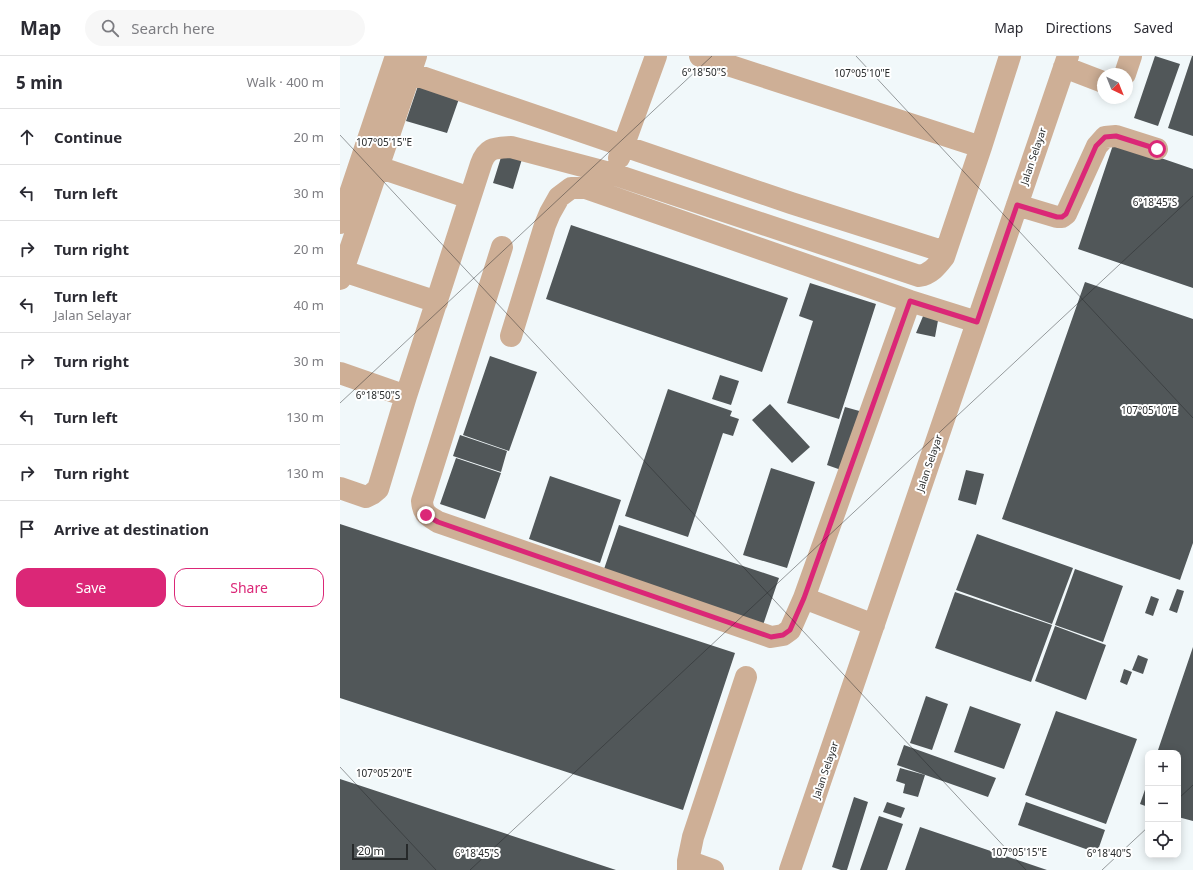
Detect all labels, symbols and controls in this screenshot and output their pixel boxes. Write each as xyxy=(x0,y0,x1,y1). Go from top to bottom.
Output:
search box xyxy=(85,10,365,46)
text: Map xyxy=(20,15,61,41)
icon: search xyxy=(99,17,121,39)
text: Search here xyxy=(131,18,215,38)
text: Map xyxy=(994,18,1023,37)
text: Directions xyxy=(1045,18,1112,37)
text: Saved xyxy=(1134,18,1173,37)
text: 6°18'50"S xyxy=(682,65,727,79)
text: 107°05'10"E xyxy=(834,66,890,80)
north arrow xyxy=(1097,68,1133,104)
text: 5 min xyxy=(16,71,63,94)
text: Walk · 400 m xyxy=(246,73,324,91)
icon: ahead xyxy=(16,126,38,148)
street label: Jalan Selayar xyxy=(1016,126,1049,187)
text: Continue xyxy=(54,127,122,147)
text: 20 m xyxy=(294,128,324,146)
text: 107°05'15"E xyxy=(356,135,412,149)
route start xyxy=(1148,140,1166,158)
icon: left xyxy=(16,182,38,204)
text: Turn left xyxy=(54,183,118,203)
text: 30 m xyxy=(294,184,324,202)
text: 6°18'45"S xyxy=(1133,195,1178,209)
icon: right xyxy=(16,238,38,260)
text: Turn right xyxy=(54,239,129,259)
text: 20 m xyxy=(294,240,324,258)
text: Turn left xyxy=(54,286,118,306)
icon: left xyxy=(16,294,38,316)
text: 40 m xyxy=(294,296,324,314)
text: Jalan Selayar xyxy=(54,306,131,324)
icon: right xyxy=(16,350,38,372)
text: Turn right xyxy=(54,351,129,371)
text: 30 m xyxy=(294,352,324,370)
text: 6°18'50"S xyxy=(356,388,401,402)
text: 107°05'10"E xyxy=(1121,403,1177,417)
icon: left xyxy=(16,406,38,428)
text: Turn left xyxy=(54,407,118,427)
text: 130 m xyxy=(286,408,324,426)
street label: Jalan Selayar xyxy=(912,433,945,494)
icon: right xyxy=(16,462,38,484)
text: Turn right xyxy=(54,463,129,483)
text: 130 m xyxy=(286,464,324,482)
route end xyxy=(417,506,435,524)
icon: arrive xyxy=(16,518,38,540)
text: Arrive at destination xyxy=(54,519,209,539)
button: Save xyxy=(16,568,166,607)
button: Share xyxy=(174,568,324,607)
street label: Jalan Selayar xyxy=(808,740,841,801)
map controls xyxy=(1145,750,1181,858)
button: + xyxy=(1145,750,1181,786)
text: 107°05'20"E xyxy=(356,766,412,780)
button: − xyxy=(1145,786,1181,822)
button: locate xyxy=(1145,822,1181,858)
scale bar xyxy=(352,842,408,861)
text: 20 m xyxy=(358,843,384,858)
text: 107°05'15"E xyxy=(991,845,1047,859)
text: 6°18'45"S xyxy=(455,846,500,860)
text: 6°18'40"S xyxy=(1087,846,1132,860)

